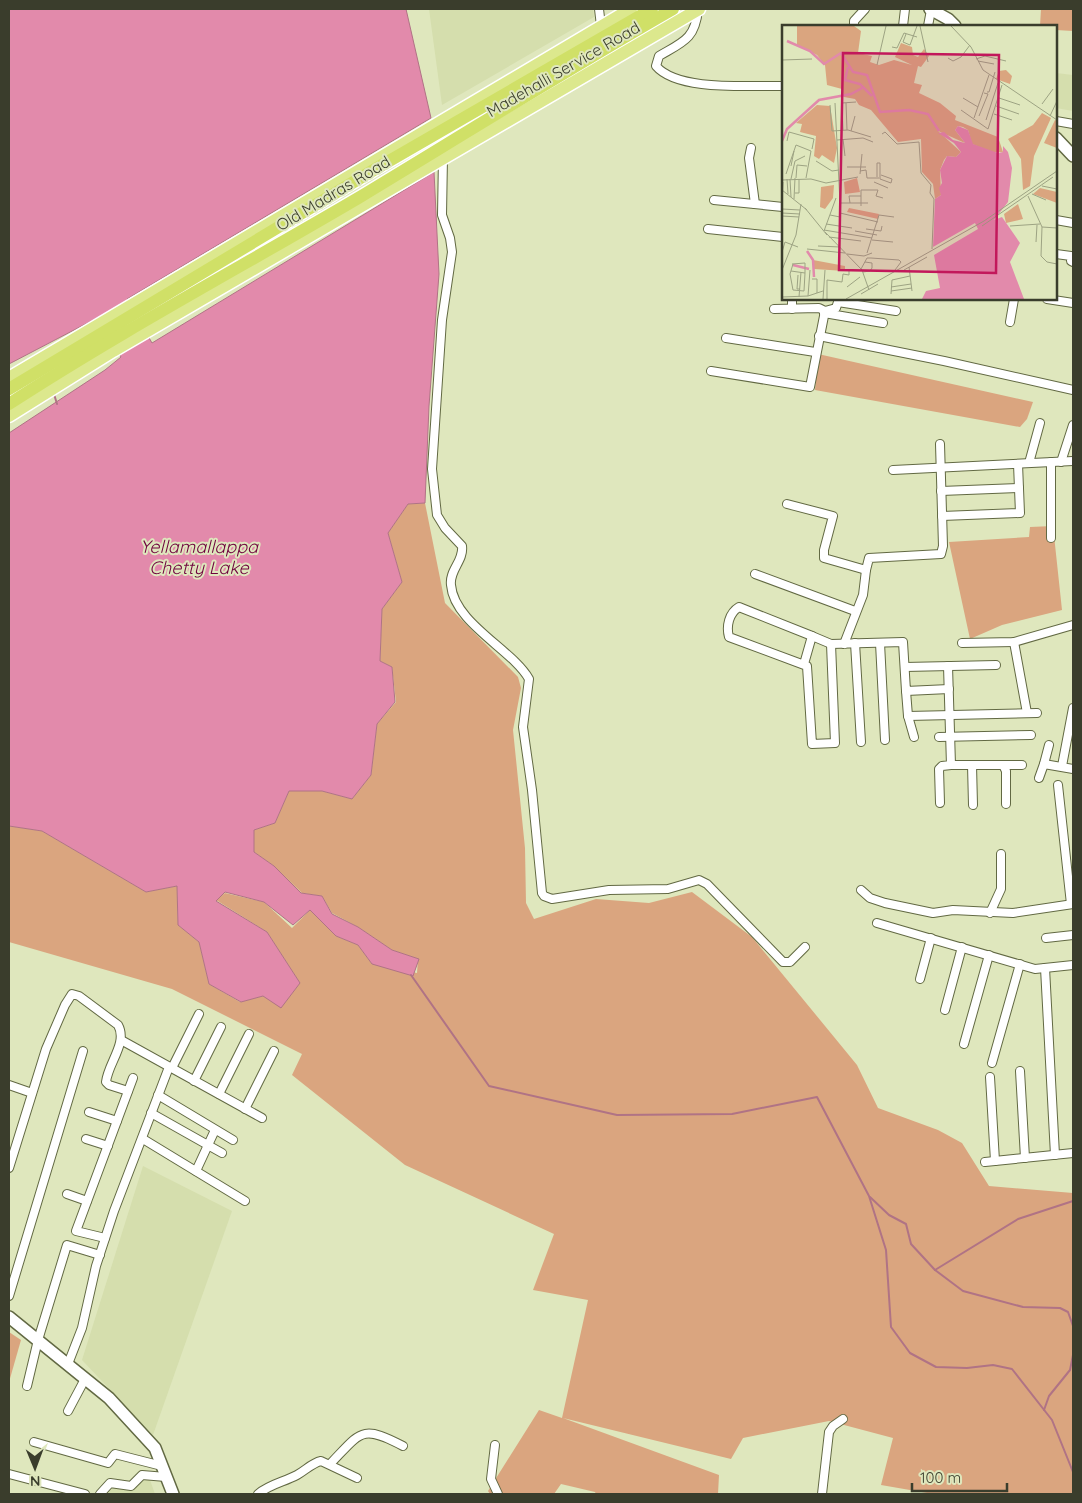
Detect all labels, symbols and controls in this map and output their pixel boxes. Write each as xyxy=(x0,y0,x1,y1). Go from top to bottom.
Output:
street label: Madehalli Service Road xyxy=(483,17,643,121)
inset map xyxy=(782,25,1057,300)
street label: Old Madras Road xyxy=(272,151,394,235)
water label: Yellamallappa Chetty Lake xyxy=(140,535,259,579)
north arrow xyxy=(10,1443,60,1493)
scale bar xyxy=(912,1460,1007,1492)
text: 100 m xyxy=(920,1468,961,1487)
text: N xyxy=(30,1472,41,1490)

